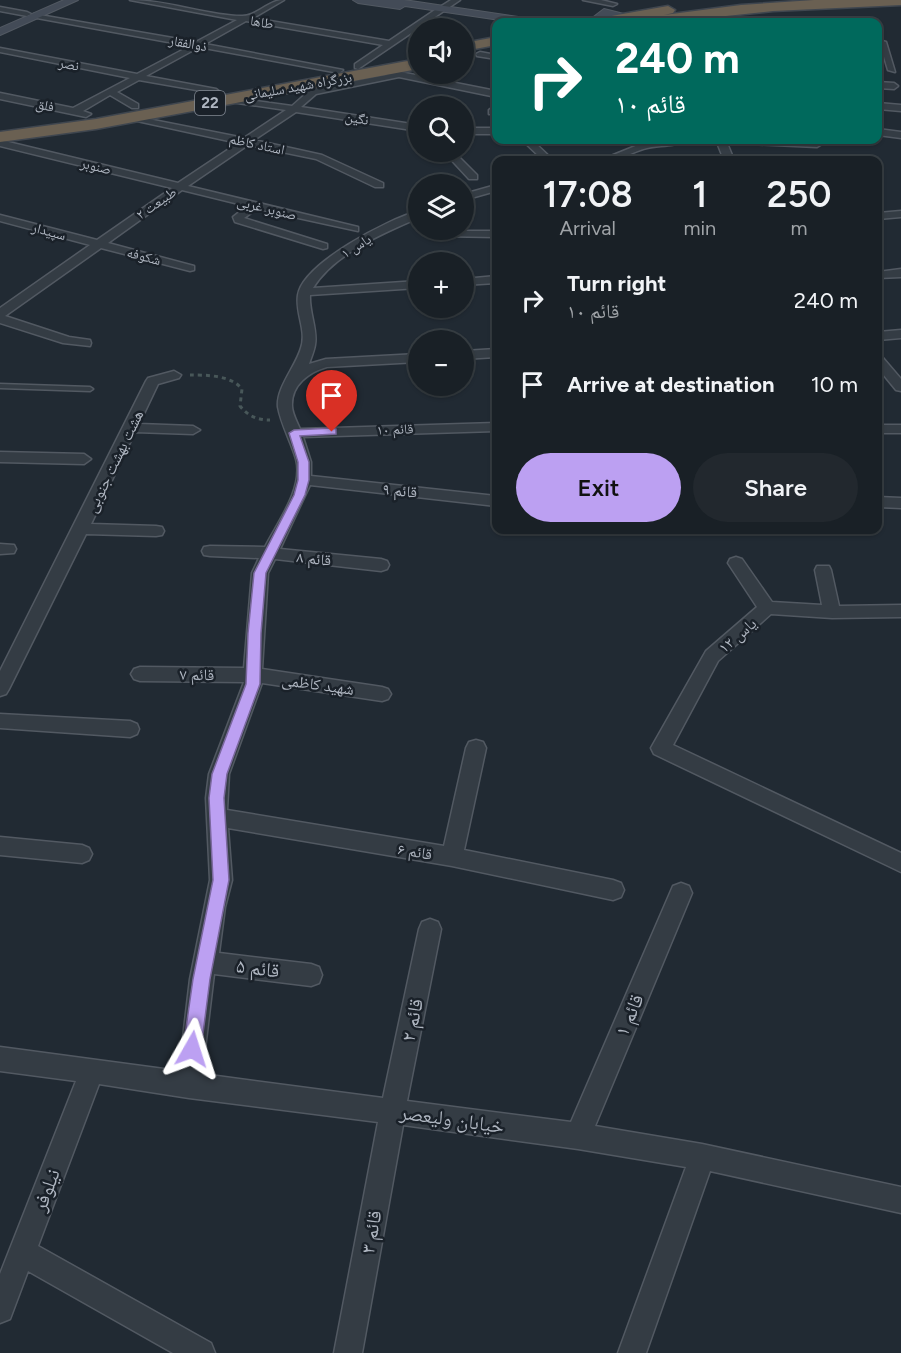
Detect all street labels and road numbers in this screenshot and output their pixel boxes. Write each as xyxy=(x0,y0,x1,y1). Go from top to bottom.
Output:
street label: طاها xyxy=(249,12,275,33)
street label: ذوالفقار xyxy=(167,32,209,55)
street label: نصر xyxy=(56,54,81,75)
street label: بزرگراه شهید سلیمانی xyxy=(243,69,353,104)
road number: 22 xyxy=(195,91,225,115)
street label: فلق xyxy=(34,95,56,117)
street label: نگین xyxy=(344,108,370,129)
street label: استاد کاظم xyxy=(227,130,286,160)
street label: صنوبر xyxy=(78,154,113,178)
street label: طبیعت ۲ xyxy=(133,183,180,223)
street label: صنوبر غربی xyxy=(235,193,298,224)
street label: سپیدار xyxy=(29,219,68,244)
street label: یاس ۱ xyxy=(338,231,375,262)
street label: شکوفه xyxy=(125,244,163,269)
street label: هشت بهشت جنوبی xyxy=(81,407,148,516)
street label: قائم ۱۰ xyxy=(376,420,414,440)
street label: قائم ۹ xyxy=(382,479,418,503)
street label: قائم ۸ xyxy=(296,547,332,571)
street label: یاس ۱۲ xyxy=(714,614,761,658)
street label: قائم ۷ xyxy=(179,665,215,685)
street label: شهید کاظمی xyxy=(280,670,355,700)
street label: قائم ۶ xyxy=(396,839,434,865)
street label: قائم ۵ xyxy=(235,953,281,985)
street label: قائم ۱ xyxy=(609,990,650,1040)
street label: قائم ۲ xyxy=(396,996,430,1044)
street label: خیابان ولیعصر xyxy=(397,1100,506,1138)
street label: نیلوفر xyxy=(27,1165,65,1216)
street label: قائم ۳ xyxy=(355,1209,389,1256)

